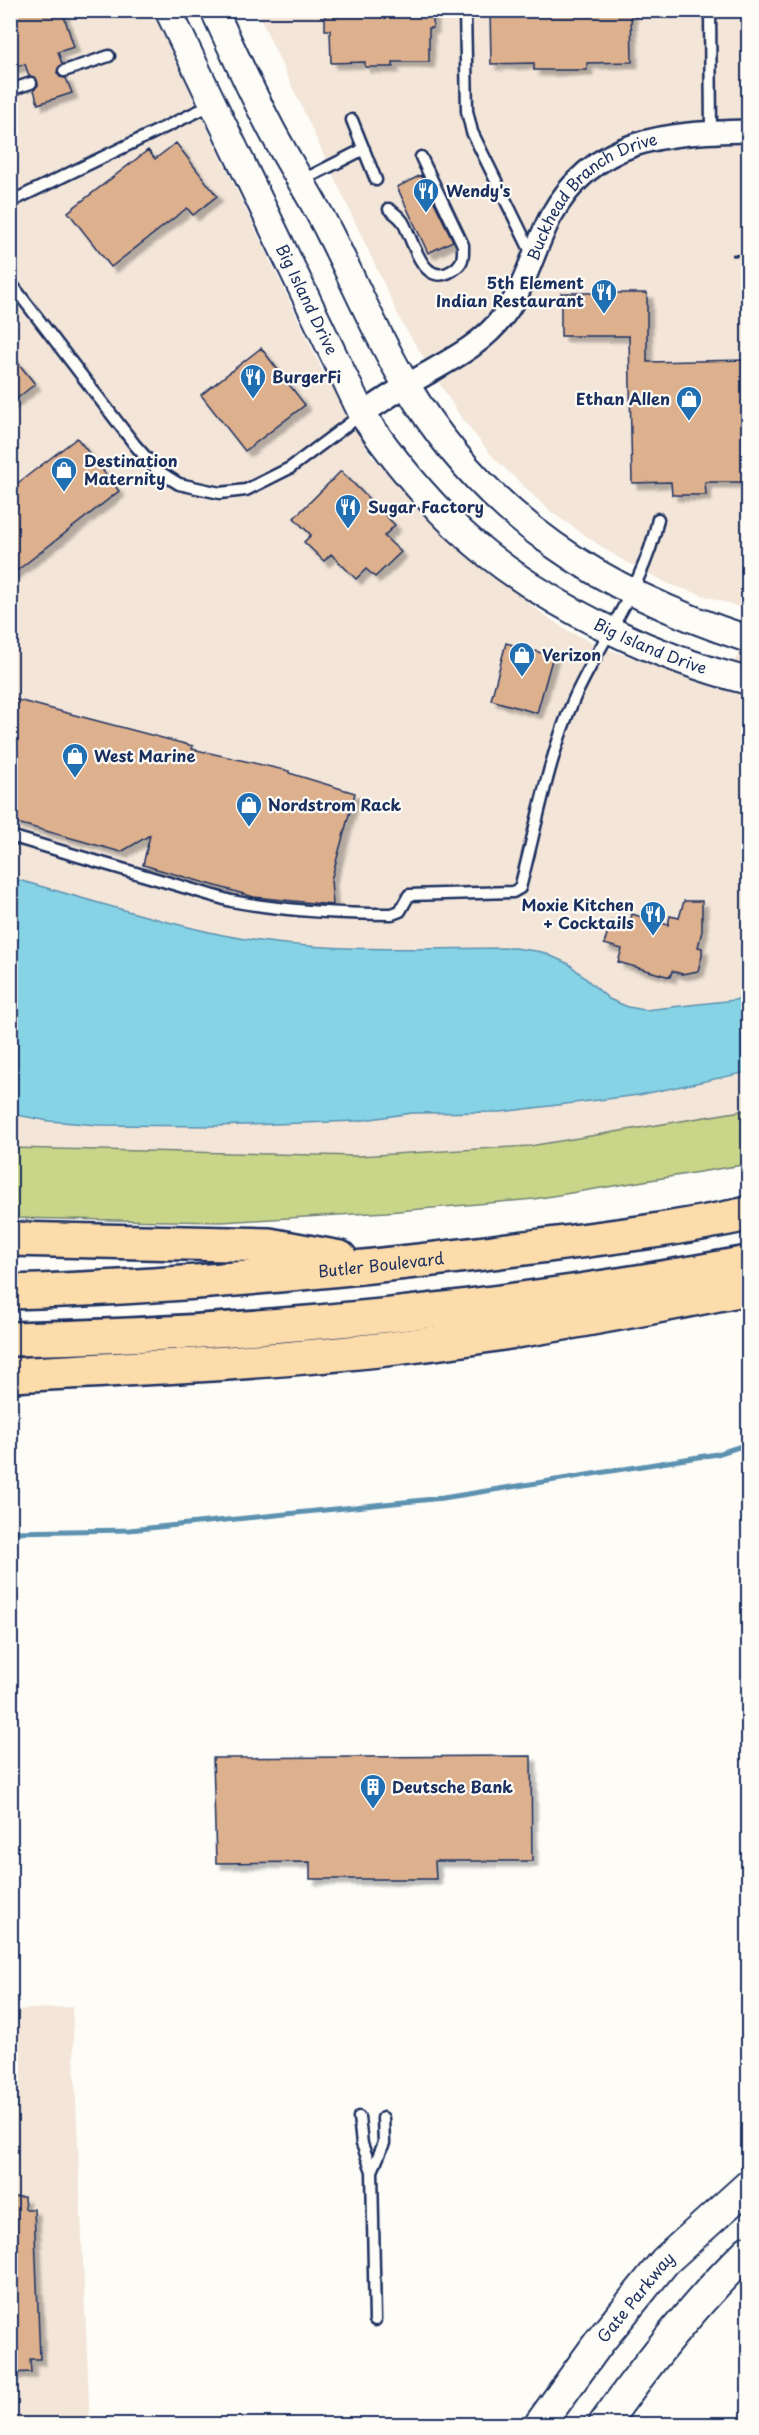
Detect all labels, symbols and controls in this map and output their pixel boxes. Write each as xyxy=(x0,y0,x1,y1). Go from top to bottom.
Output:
street label: Buckhead Branch Drive xyxy=(520,126,660,264)
restaurant icon: Wendy's xyxy=(411,176,441,214)
place label: Wendy's xyxy=(446,178,511,202)
street label: Big Island Drive xyxy=(271,240,345,358)
place label: 5th Element Indian Restaurant xyxy=(436,270,584,312)
restaurant icon: 5th Element Indian Restaurant xyxy=(589,277,619,315)
restaurant icon: BurgerFi xyxy=(238,362,268,400)
place label: BurgerFi xyxy=(272,364,342,388)
shop icon: Ethan Allen xyxy=(674,384,704,422)
place label: Ethan Allen xyxy=(576,386,670,410)
place label: Destination Maternity xyxy=(84,448,178,490)
shop icon: Destination Maternity xyxy=(49,455,79,493)
restaurant icon: Sugar Factory xyxy=(333,492,363,530)
place label: Sugar Factory xyxy=(368,494,484,518)
street label: Big Island Drive xyxy=(590,611,710,679)
shop icon: Verizon xyxy=(507,640,537,678)
place label: Verizon xyxy=(542,642,601,666)
shop icon: West Marine xyxy=(60,741,90,779)
place label: West Marine xyxy=(94,743,195,767)
shop icon: Nordstrom Rack xyxy=(234,790,264,828)
place label: Nordstrom Rack xyxy=(268,792,401,816)
place label: Moxie Kitchen + Cocktails xyxy=(522,892,634,934)
restaurant icon: Moxie Kitchen + Cocktails xyxy=(638,899,668,937)
street label: Butler Boulevard xyxy=(317,1245,445,1283)
building icon: Deutsche Bank xyxy=(358,1772,388,1810)
place label: Deutsche Bank xyxy=(392,1774,513,1798)
street label: Gate Parkway xyxy=(591,2245,679,2347)

